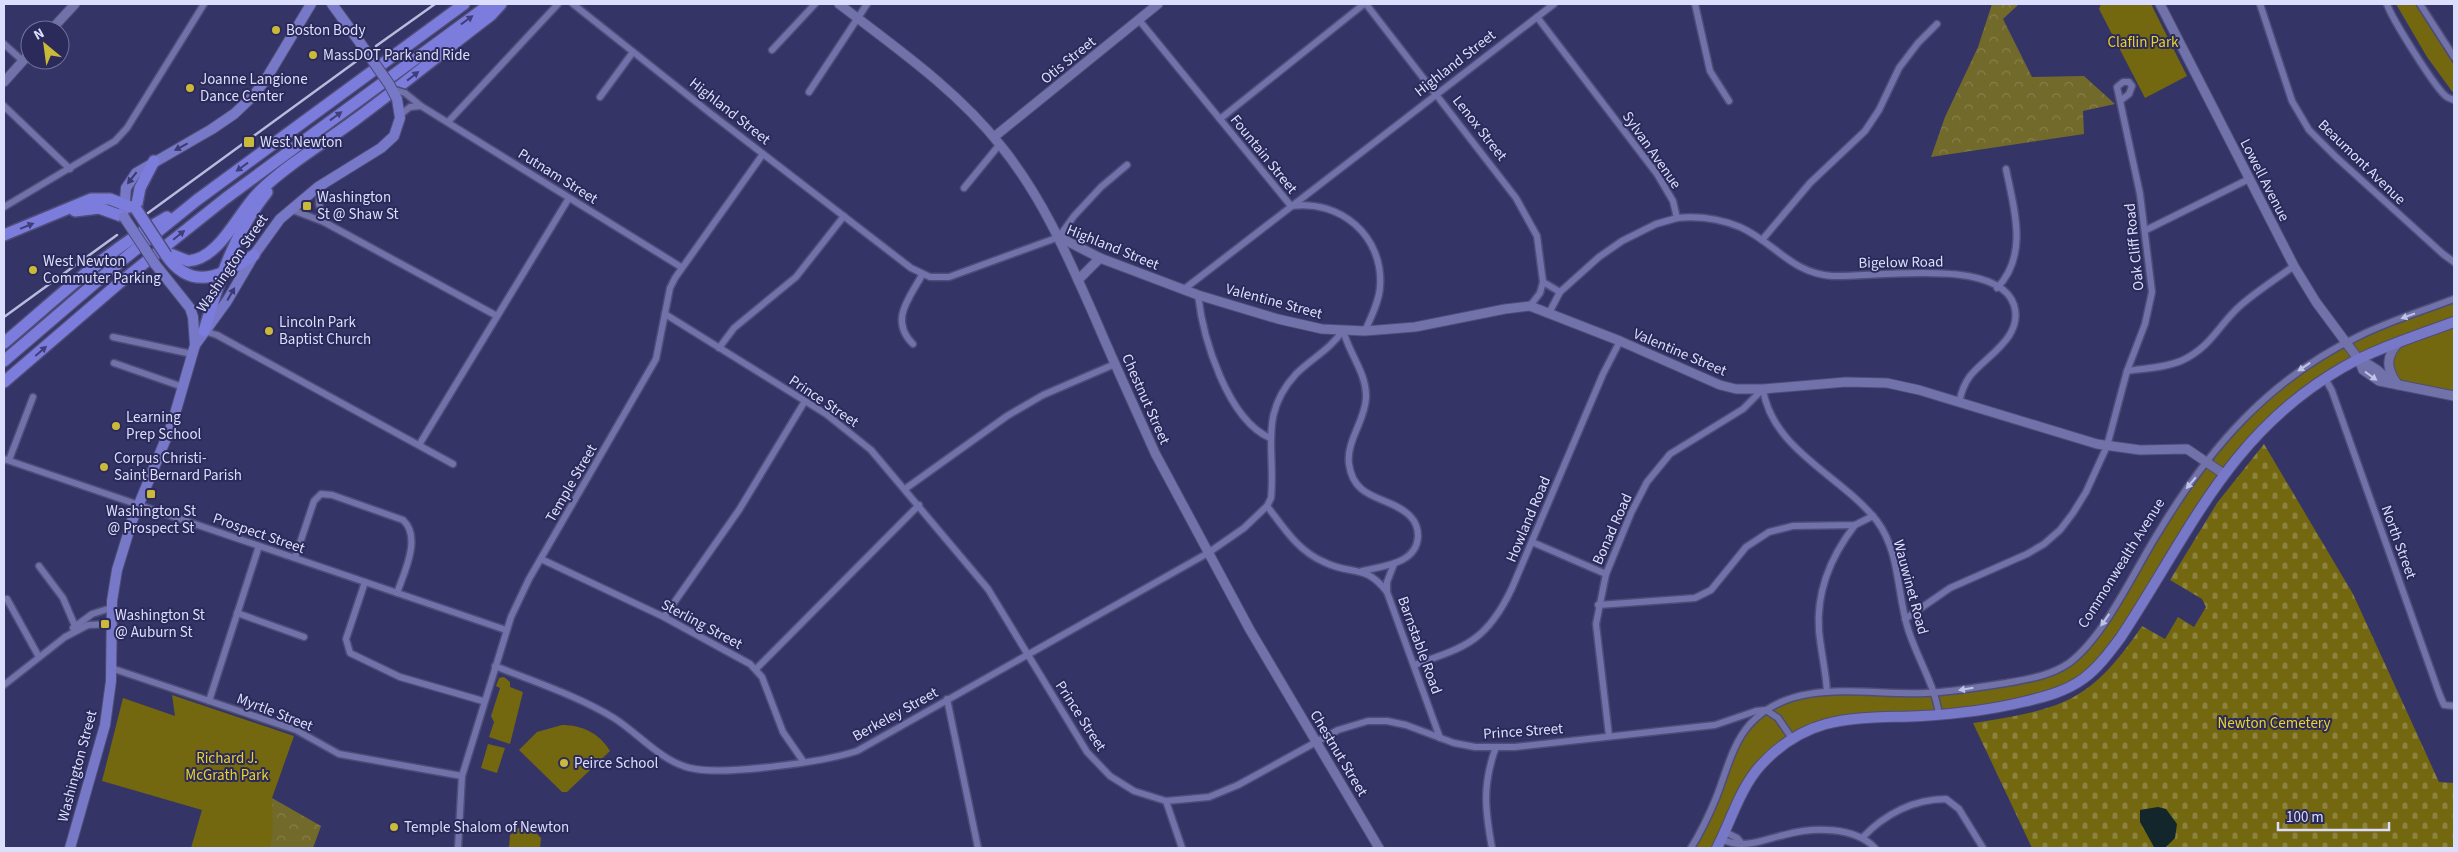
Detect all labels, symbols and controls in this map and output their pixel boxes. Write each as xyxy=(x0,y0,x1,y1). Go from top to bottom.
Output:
one-way arrow xyxy=(460,15,474,25)
north arrow xyxy=(20,20,70,70)
place label: Boston Body xyxy=(286,20,365,41)
text: N xyxy=(30,24,48,46)
marker: Boston Body xyxy=(270,24,282,36)
street label: Highland Street xyxy=(1410,25,1500,102)
street label: Otis Street xyxy=(1036,32,1100,89)
park label: Claflin Park xyxy=(2107,32,2179,53)
place label: MassDOT Park and Ride xyxy=(323,45,470,66)
marker: MassDOT Park and Ride xyxy=(307,49,319,61)
place label: Joanne Langione Dance Center xyxy=(200,69,308,107)
one-way arrow xyxy=(406,70,419,81)
street label: Highland Street xyxy=(685,73,775,150)
marker: Joanne Langione Dance Center xyxy=(184,82,196,94)
street label: Lenox Street xyxy=(1447,91,1512,165)
street label: Sylvan Avenue xyxy=(1617,107,1686,193)
street label: Fountain Street xyxy=(1225,110,1302,198)
one-way arrow xyxy=(329,111,343,121)
street label: Beaumont Avenue xyxy=(2313,115,2410,210)
place label: West Newton xyxy=(260,132,343,153)
marker: West Newton xyxy=(242,135,256,149)
street label: Lowell Avenue xyxy=(2235,135,2294,225)
one-way arrow xyxy=(174,143,188,151)
street label: Putnam Street xyxy=(514,144,602,209)
one-way arrow xyxy=(236,162,249,173)
one-way arrow xyxy=(127,171,137,185)
place label: Washington St @ Shaw St xyxy=(317,187,399,225)
marker: Washington St @ Shaw St xyxy=(301,200,313,212)
street label: Oak Cliff Road xyxy=(2119,202,2150,292)
street label: Washington Street xyxy=(192,210,273,317)
street label: Highland Street xyxy=(1064,219,1162,275)
one-way arrow xyxy=(20,222,35,230)
one-way arrow xyxy=(172,230,185,241)
place label: West Newton Commuter Parking xyxy=(43,251,161,289)
street label: Bigelow Road xyxy=(1858,251,1944,274)
marker: West Newton Commuter Parking xyxy=(27,264,39,276)
street label: Valentine Street xyxy=(1223,278,1325,324)
one-way arrow xyxy=(226,287,235,301)
place label: Lincoln Park Baptist Church xyxy=(279,312,371,350)
one-way arrow xyxy=(2401,312,2416,320)
street label: Valentine Street xyxy=(1630,323,1730,382)
marker: Lincoln Park Baptist Church xyxy=(263,325,275,337)
one-way arrow xyxy=(34,345,47,356)
street label: Chestnut Street xyxy=(1116,351,1175,448)
one-way arrow xyxy=(2297,362,2310,372)
street label: Prince Street xyxy=(785,370,863,433)
one-way arrow xyxy=(2364,371,2378,381)
place label: Learning Prep School xyxy=(126,407,202,445)
marker: Learning Prep School xyxy=(110,420,122,432)
street label: Temple Street xyxy=(541,440,602,526)
place label: Corpus Christi- Saint Bernard Parish xyxy=(114,448,242,486)
marker: Corpus Christi- Saint Bernard Parish xyxy=(98,461,110,473)
street label: Howland Road xyxy=(1501,473,1556,566)
one-way arrow xyxy=(2185,476,2196,489)
marker: Washington St @ Prospect St xyxy=(145,488,157,500)
street label: Bonad Road xyxy=(1587,490,1638,568)
street label: Commonwealth Avenue xyxy=(2073,494,2170,632)
place label: Washington St @ Prospect St xyxy=(106,501,196,539)
street label: North Street xyxy=(2376,502,2422,582)
street label: Prospect Street xyxy=(210,508,308,559)
street label: Wauwinet Road xyxy=(1888,537,1933,637)
street label: Barnstable Road xyxy=(1392,593,1447,697)
street label: Sterling Street xyxy=(658,594,746,655)
place label: Washington St @ Auburn St xyxy=(115,605,205,643)
one-way arrow xyxy=(2100,613,2110,627)
marker: Washington St @ Auburn St xyxy=(99,618,111,630)
street label: Prince Street xyxy=(1050,677,1111,756)
street label: Berkeley Street xyxy=(849,682,942,747)
one-way arrow xyxy=(1958,685,1974,693)
street label: Myrtle Street xyxy=(234,688,316,737)
street label: Chestnut Street xyxy=(1305,706,1373,800)
street label: Washington Street xyxy=(52,708,102,824)
park label: Newton Cemetery xyxy=(2218,713,2330,734)
street label: Prince Street xyxy=(1482,718,1564,745)
park label: Richard J. McGrath Park xyxy=(185,748,269,786)
place label: Peirce School xyxy=(574,753,659,774)
marker: Peirce School xyxy=(558,757,570,769)
scale bar xyxy=(2278,800,2389,832)
text: 100 m xyxy=(2286,807,2324,828)
place label: Temple Shalom of Newton xyxy=(404,817,569,838)
marker: Temple Shalom of Newton xyxy=(388,821,400,833)

